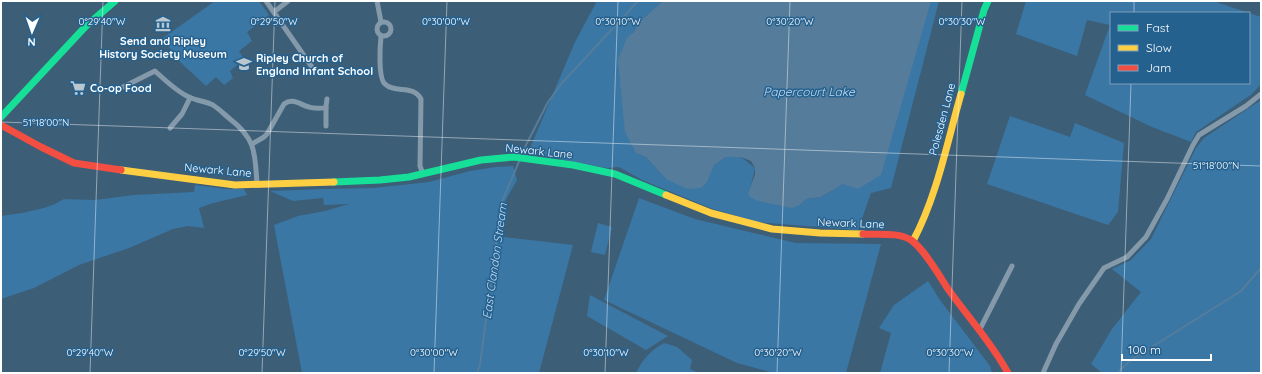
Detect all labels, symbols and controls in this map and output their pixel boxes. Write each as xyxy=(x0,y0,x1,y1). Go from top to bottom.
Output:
north arrow xyxy=(12,12,52,52)
legend xyxy=(1110,12,1250,84)
text: 0°29'40"W xyxy=(78,15,126,28)
museum icon: Send and Ripley History Society Museum xyxy=(154,15,172,33)
text: 0°29'50"W xyxy=(250,15,298,28)
text: 0°30'00"W xyxy=(422,15,470,28)
text: 0°30'10"W xyxy=(595,15,641,28)
text: 0°30'20"W xyxy=(766,15,814,28)
text: 0°30'30"W xyxy=(938,15,986,28)
text: Fast xyxy=(1146,20,1170,35)
place label: Send and Ripley History Society Museum xyxy=(99,34,227,61)
text: N xyxy=(27,35,36,49)
text: Slow xyxy=(1146,40,1172,55)
place label: Ripley Church of England Infant School xyxy=(256,51,373,78)
school or university icon: Ripley Church of England Infant School xyxy=(235,55,253,73)
text: Jam xyxy=(1146,60,1171,75)
supermarket icon: Co-op Food xyxy=(69,79,87,97)
place label: Co-op Food xyxy=(90,81,152,95)
street label: Polesden Lane xyxy=(926,81,958,157)
water label: Papercourt Lake xyxy=(763,84,856,99)
text: 51°18'00"N xyxy=(23,116,69,129)
street label: Newark Lane xyxy=(505,141,573,161)
text: 51°18'00"N xyxy=(1193,159,1239,172)
street label: Newark Lane xyxy=(184,160,252,180)
water label: East Clandon Stream xyxy=(479,201,510,320)
street label: Newark Lane xyxy=(817,215,885,231)
scale bar xyxy=(1122,336,1211,362)
text: 100 m xyxy=(1128,342,1161,357)
text: 0°29'40"W xyxy=(66,346,114,359)
text: 0°29'50"W xyxy=(238,346,286,359)
text: 0°30'00"W xyxy=(410,346,458,359)
text: 0°30'10"W xyxy=(583,346,629,359)
text: 0°30'20"W xyxy=(754,346,802,359)
text: 0°30'30"W xyxy=(926,346,974,359)

